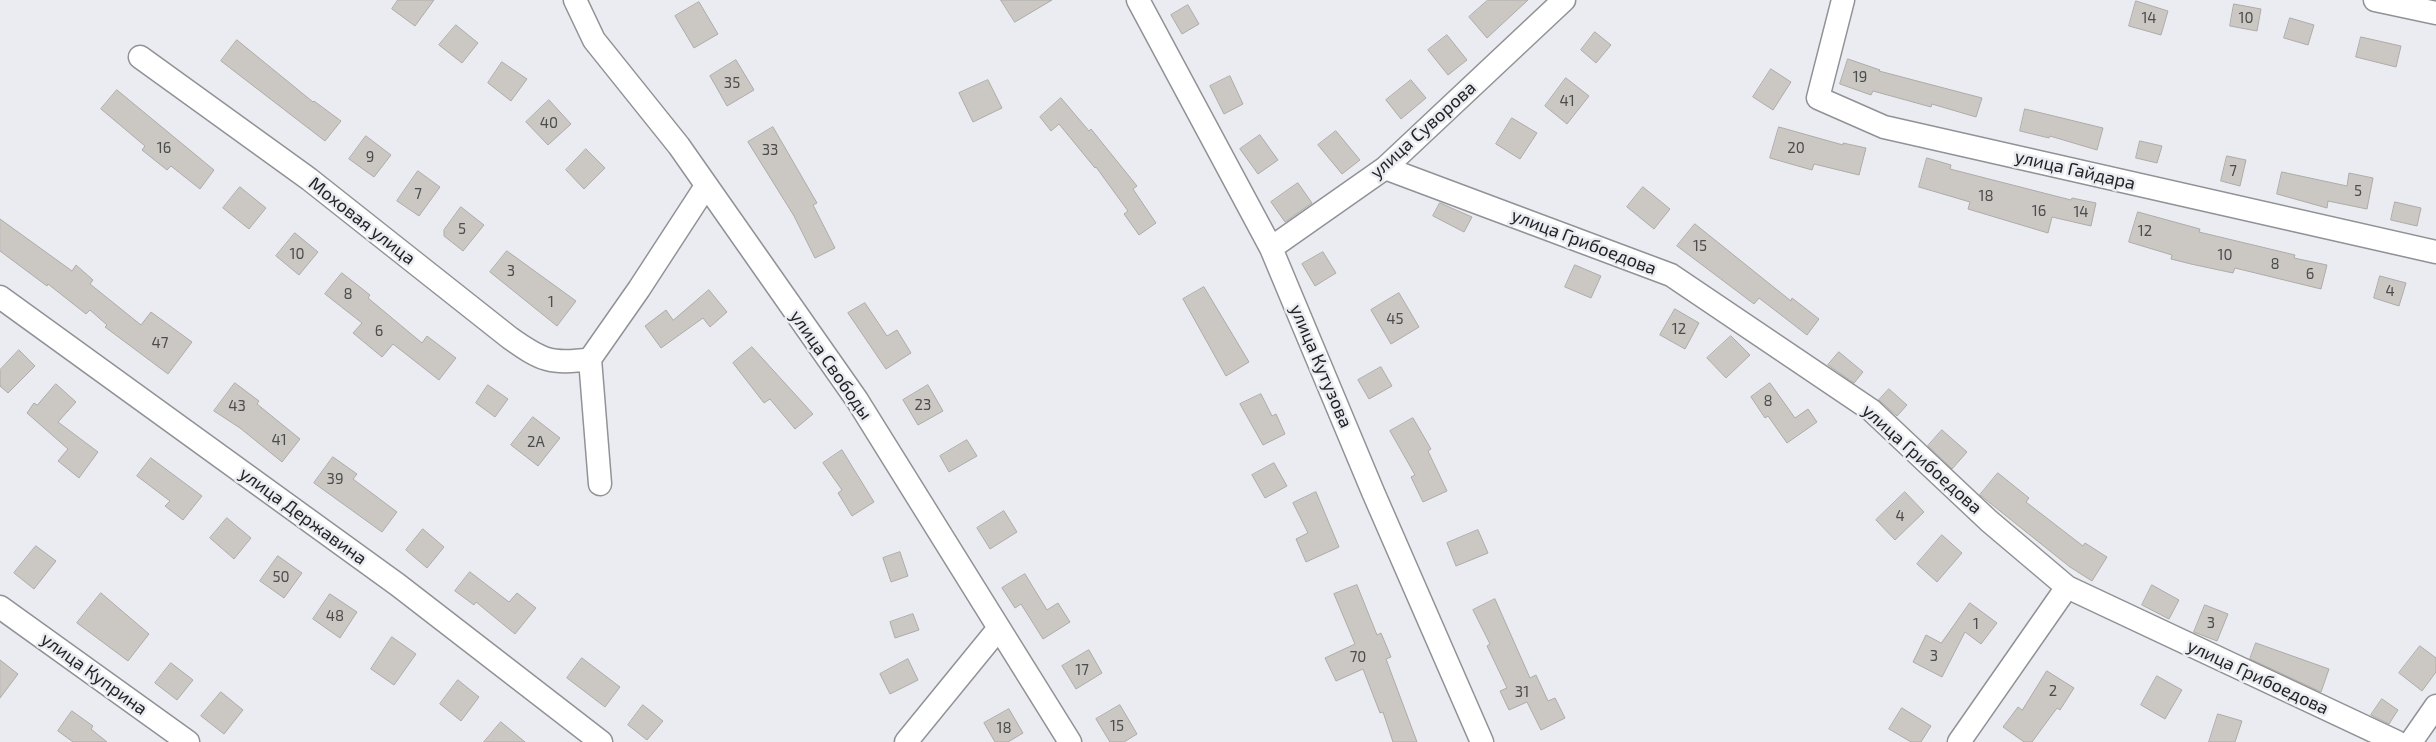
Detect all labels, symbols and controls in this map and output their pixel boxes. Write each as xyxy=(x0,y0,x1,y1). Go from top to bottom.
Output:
house number: 14 xyxy=(2141,9,2157,27)
house number: 10 xyxy=(2238,9,2254,27)
house number: 19 xyxy=(1853,68,1867,86)
house number: 35 xyxy=(724,74,740,92)
street label: улица Суворова xyxy=(1366,77,1480,183)
house number: 41 xyxy=(1559,92,1575,110)
house number: 40 xyxy=(540,114,558,132)
house number: 16 xyxy=(157,139,171,157)
house number: 20 xyxy=(1787,139,1805,157)
house number: 33 xyxy=(762,141,778,159)
street label: улица Гайдара xyxy=(2013,146,2137,194)
house number: 9 xyxy=(366,148,374,166)
house number: 7 xyxy=(2229,162,2237,180)
street label: Моховая улица xyxy=(304,173,420,269)
house number: 5 xyxy=(2354,182,2362,200)
house number: 7 xyxy=(414,185,422,203)
house number: 18 xyxy=(1978,187,1994,205)
house number: 16 xyxy=(2032,202,2046,220)
house number: 14 xyxy=(2073,203,2089,221)
street label: улица Грибоедова xyxy=(1508,204,1660,280)
house number: 5 xyxy=(458,220,466,238)
house number: 12 xyxy=(2138,222,2152,240)
house number: 15 xyxy=(1693,237,1707,255)
house number: 10 xyxy=(289,245,305,263)
house number: 10 xyxy=(2217,246,2233,264)
house number: 8 xyxy=(2270,255,2280,273)
house number: 3 xyxy=(507,262,515,280)
house number: 6 xyxy=(2306,265,2314,283)
house number: 4 xyxy=(2385,282,2395,300)
house number: 8 xyxy=(343,285,353,303)
house number: 1 xyxy=(548,293,554,311)
street label: улица Кутузова xyxy=(1285,301,1357,431)
street label: улица Свободы xyxy=(785,306,877,424)
house number: 45 xyxy=(1386,310,1404,328)
house number: 12 xyxy=(1672,320,1686,338)
house number: 6 xyxy=(375,322,383,340)
house number: 47 xyxy=(152,334,168,352)
house number: 8 xyxy=(1763,392,1773,410)
house number: 23 xyxy=(915,396,931,414)
house number: 43 xyxy=(228,397,246,415)
street label: улица Грибоедова xyxy=(1858,400,1986,518)
house number: 41 xyxy=(271,431,287,449)
house number: 2А xyxy=(527,433,545,451)
street label: улица Державина xyxy=(235,463,371,569)
house number: 39 xyxy=(327,470,343,488)
house number: 4 xyxy=(1895,507,1905,525)
house number: 50 xyxy=(272,568,290,586)
house number: 48 xyxy=(326,607,344,625)
house number: 3 xyxy=(2207,614,2215,632)
house number: 1 xyxy=(1973,615,1979,633)
street label: улица Куприна xyxy=(37,628,151,720)
street label: улица Грибоедова xyxy=(2184,635,2332,719)
house number: 3 xyxy=(1930,647,1938,665)
house number: 70 xyxy=(1350,648,1366,666)
house number: 17 xyxy=(1075,661,1089,679)
house number: 2 xyxy=(2049,682,2057,700)
house number: 31 xyxy=(1515,683,1529,701)
house number: 15 xyxy=(1110,717,1124,735)
house number: 18 xyxy=(996,719,1012,737)

